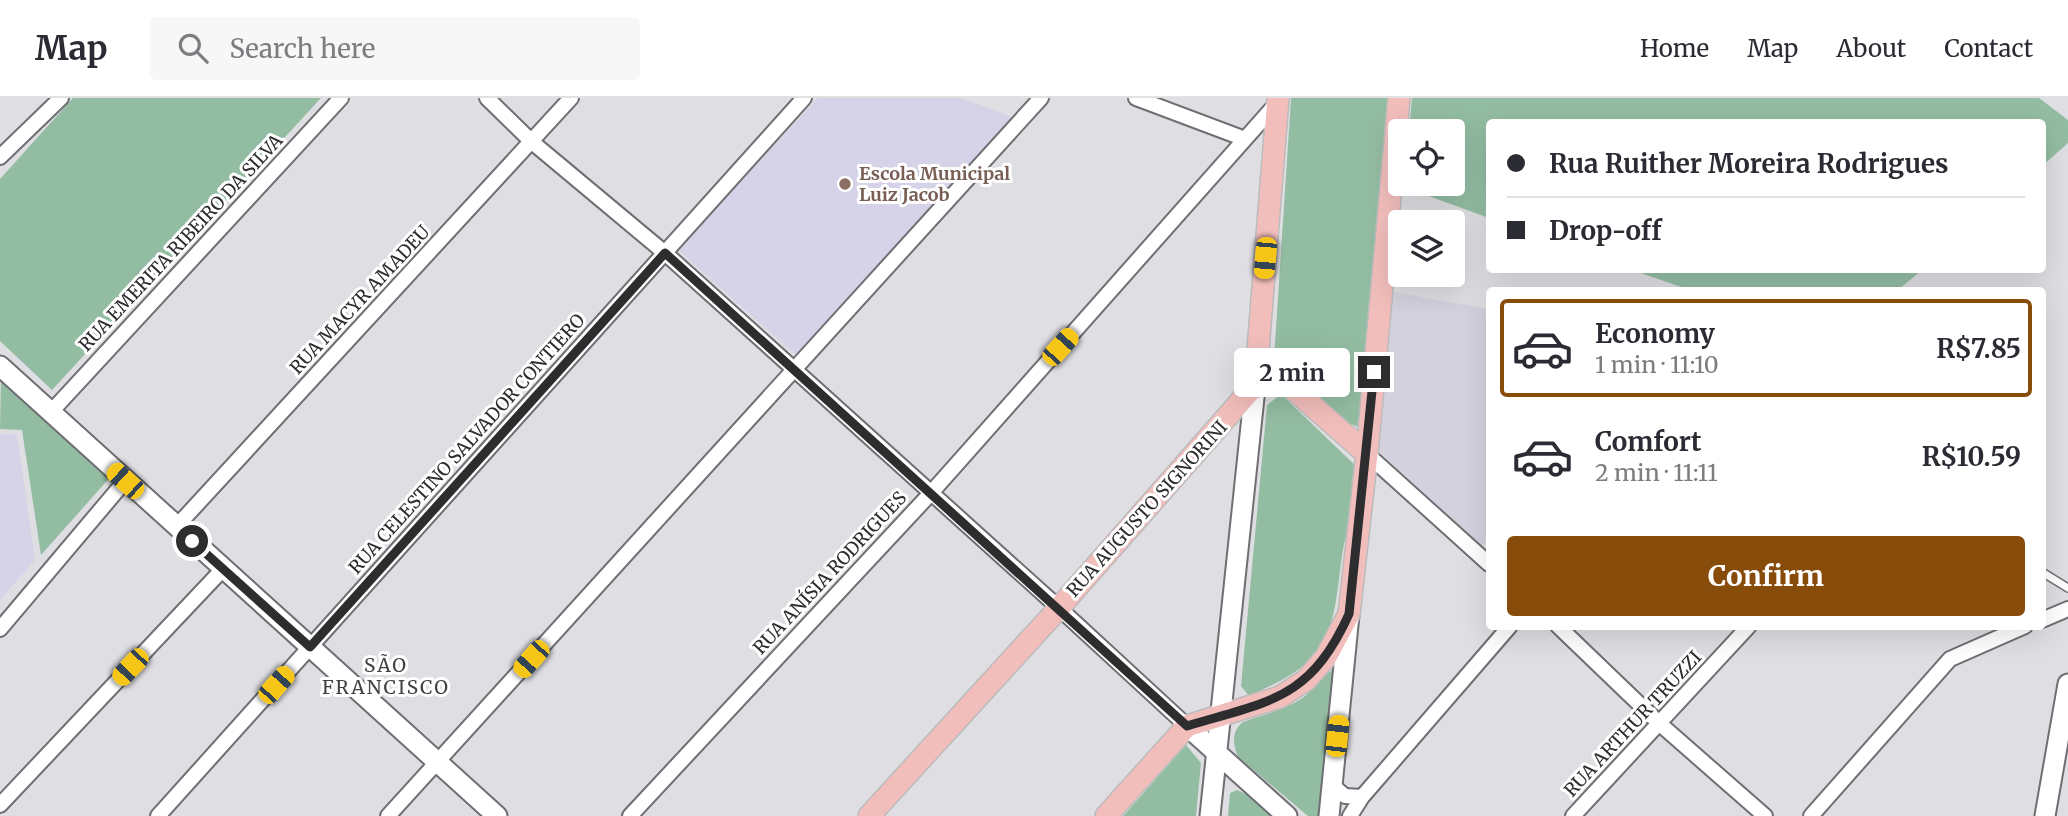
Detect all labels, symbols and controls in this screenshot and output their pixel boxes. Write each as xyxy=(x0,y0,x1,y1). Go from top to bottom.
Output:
search box xyxy=(150,17,640,80)
text: Map xyxy=(35,28,108,69)
icon: search xyxy=(174,29,212,67)
text: Search here xyxy=(230,32,375,65)
text: Home xyxy=(1640,33,1709,64)
text: Map xyxy=(1747,33,1798,64)
text: About xyxy=(1836,33,1906,64)
text: Contact xyxy=(1944,33,2033,64)
map controls xyxy=(1388,119,1465,287)
button: locate xyxy=(1388,119,1465,196)
street label: RUA EMERITA RIBEIRO DA SILVA xyxy=(74,129,288,356)
text: Rua Ruither Moreira Rodrigues xyxy=(1549,147,1949,180)
place label: Escola Municipal Luiz Jacob xyxy=(859,162,1010,206)
marker: Escola Municipal Luiz Jacob xyxy=(837,176,853,192)
button: layers xyxy=(1388,210,1465,287)
text: Drop-off xyxy=(1549,214,1662,247)
street label: RUA MACYR AMADEU xyxy=(285,220,435,379)
car xyxy=(1253,236,1278,280)
street label: RUA CELESTINO SALVADOR CONTIERO xyxy=(344,309,590,579)
icon: car xyxy=(1511,317,1574,380)
text: Economy xyxy=(1595,317,1715,350)
car xyxy=(1039,324,1082,370)
text: R$7.85 xyxy=(1936,332,2021,365)
callout: 2 min xyxy=(1234,348,1350,396)
text: 1 min · 11:10 xyxy=(1595,350,1718,379)
route end xyxy=(1358,356,1390,388)
text: 2 min xyxy=(1259,358,1325,387)
street label: RUA AUGUSTO SIGNORINI xyxy=(1061,416,1232,602)
icon: car xyxy=(1511,425,1574,488)
text: Comfort xyxy=(1595,425,1701,458)
text: R$10.59 xyxy=(1922,440,2021,473)
text: 2 min · 11:11 xyxy=(1595,458,1718,487)
car xyxy=(103,459,148,503)
street label: RUA ANÍSIA RODRIGUES xyxy=(748,486,911,659)
route start xyxy=(176,525,208,557)
button: Confirm xyxy=(1507,536,2025,616)
car xyxy=(510,636,553,682)
car xyxy=(108,644,153,690)
street label: RUA ARTHUR TRUZZI xyxy=(1559,646,1706,801)
district label: SÃO FRANCISCO xyxy=(322,653,450,699)
car xyxy=(255,662,298,708)
car xyxy=(1325,714,1350,758)

